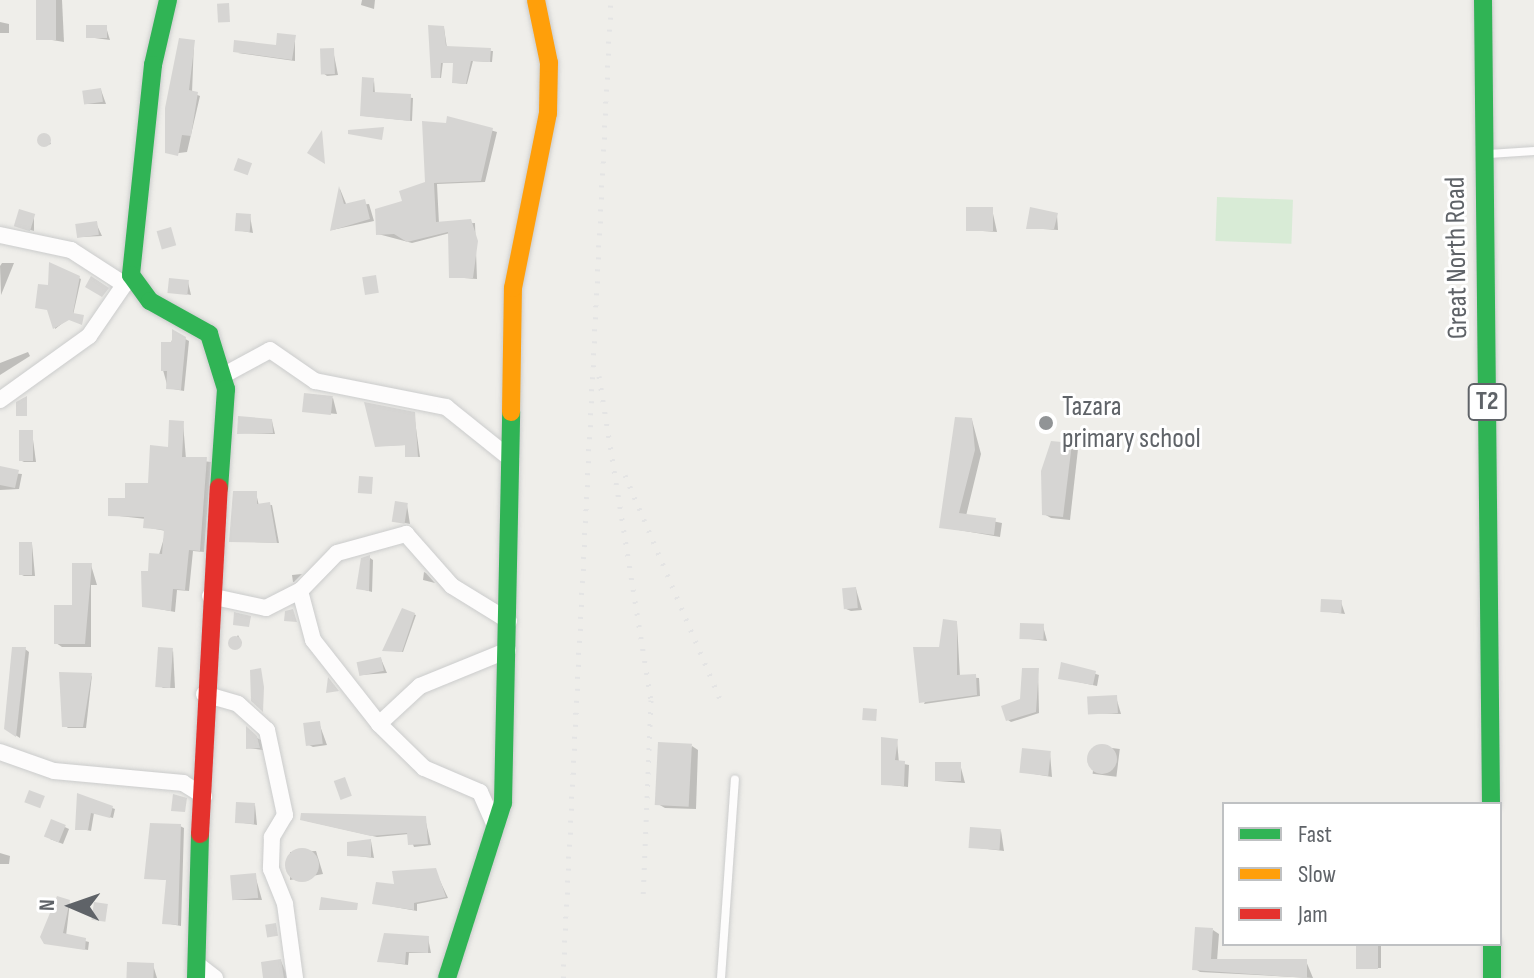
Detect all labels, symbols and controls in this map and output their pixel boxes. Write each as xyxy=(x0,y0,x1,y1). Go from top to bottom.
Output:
street label: Great North Road xyxy=(1439,176,1475,340)
road number: T2 xyxy=(1467,380,1507,424)
place label: Tazara primary school xyxy=(1062,390,1201,456)
marker: Tazara primary school xyxy=(1037,414,1055,432)
legend xyxy=(1222,802,1502,946)
text: Fast xyxy=(1298,820,1332,849)
text: Slow xyxy=(1298,860,1336,889)
north arrow xyxy=(32,866,112,946)
text: N xyxy=(34,899,61,911)
text: Jam xyxy=(1298,900,1328,929)

